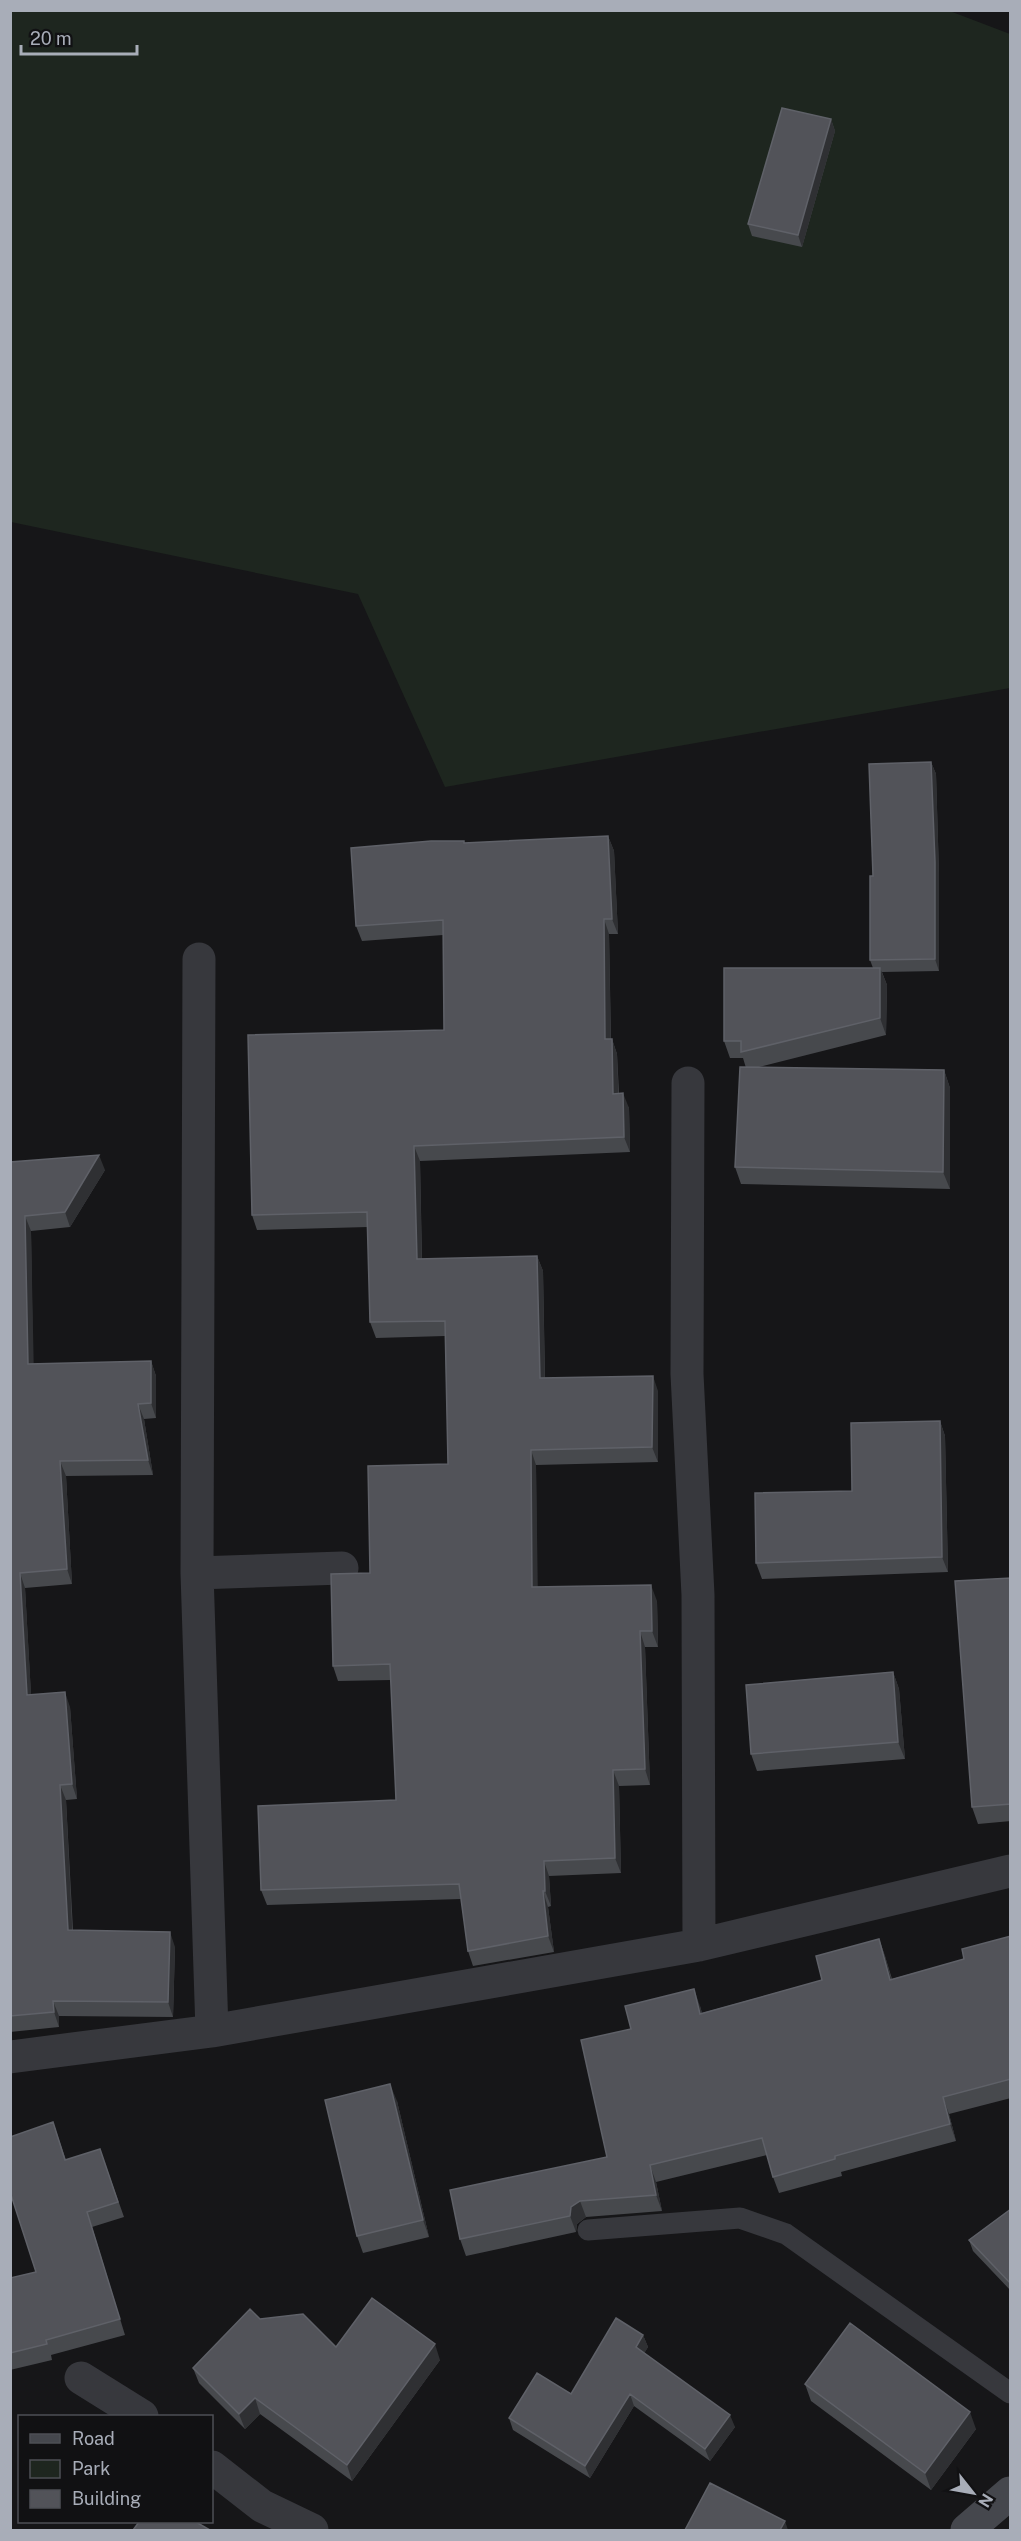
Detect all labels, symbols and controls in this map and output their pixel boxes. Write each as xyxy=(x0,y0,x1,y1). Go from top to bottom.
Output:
scale bar xyxy=(21,18,136,56)
text: 20 m xyxy=(30,28,72,49)
legend xyxy=(18,2415,213,2523)
text: Road xyxy=(72,2428,115,2449)
text: Park xyxy=(72,2458,110,2479)
north arrow xyxy=(943,2463,1003,2523)
text: Building xyxy=(72,2488,141,2509)
text: N xyxy=(974,2490,997,2511)

